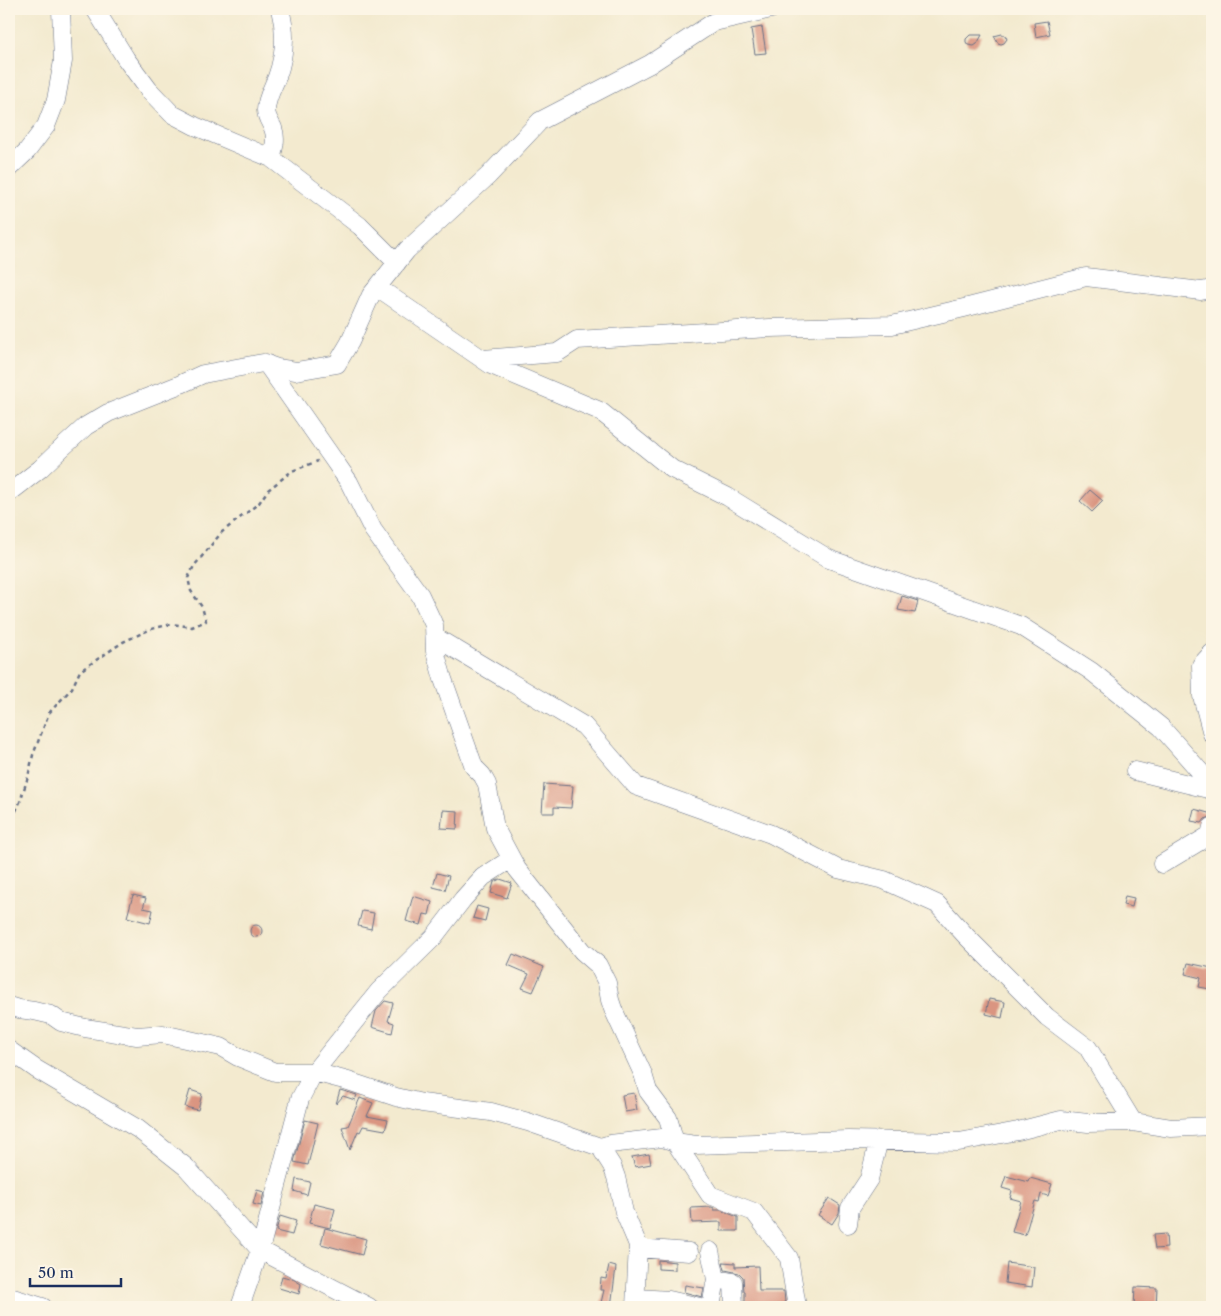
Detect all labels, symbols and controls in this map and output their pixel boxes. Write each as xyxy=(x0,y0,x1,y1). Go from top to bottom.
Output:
scale bar xyxy=(30,1256,121,1288)
text: 50 m xyxy=(38,1263,74,1282)

